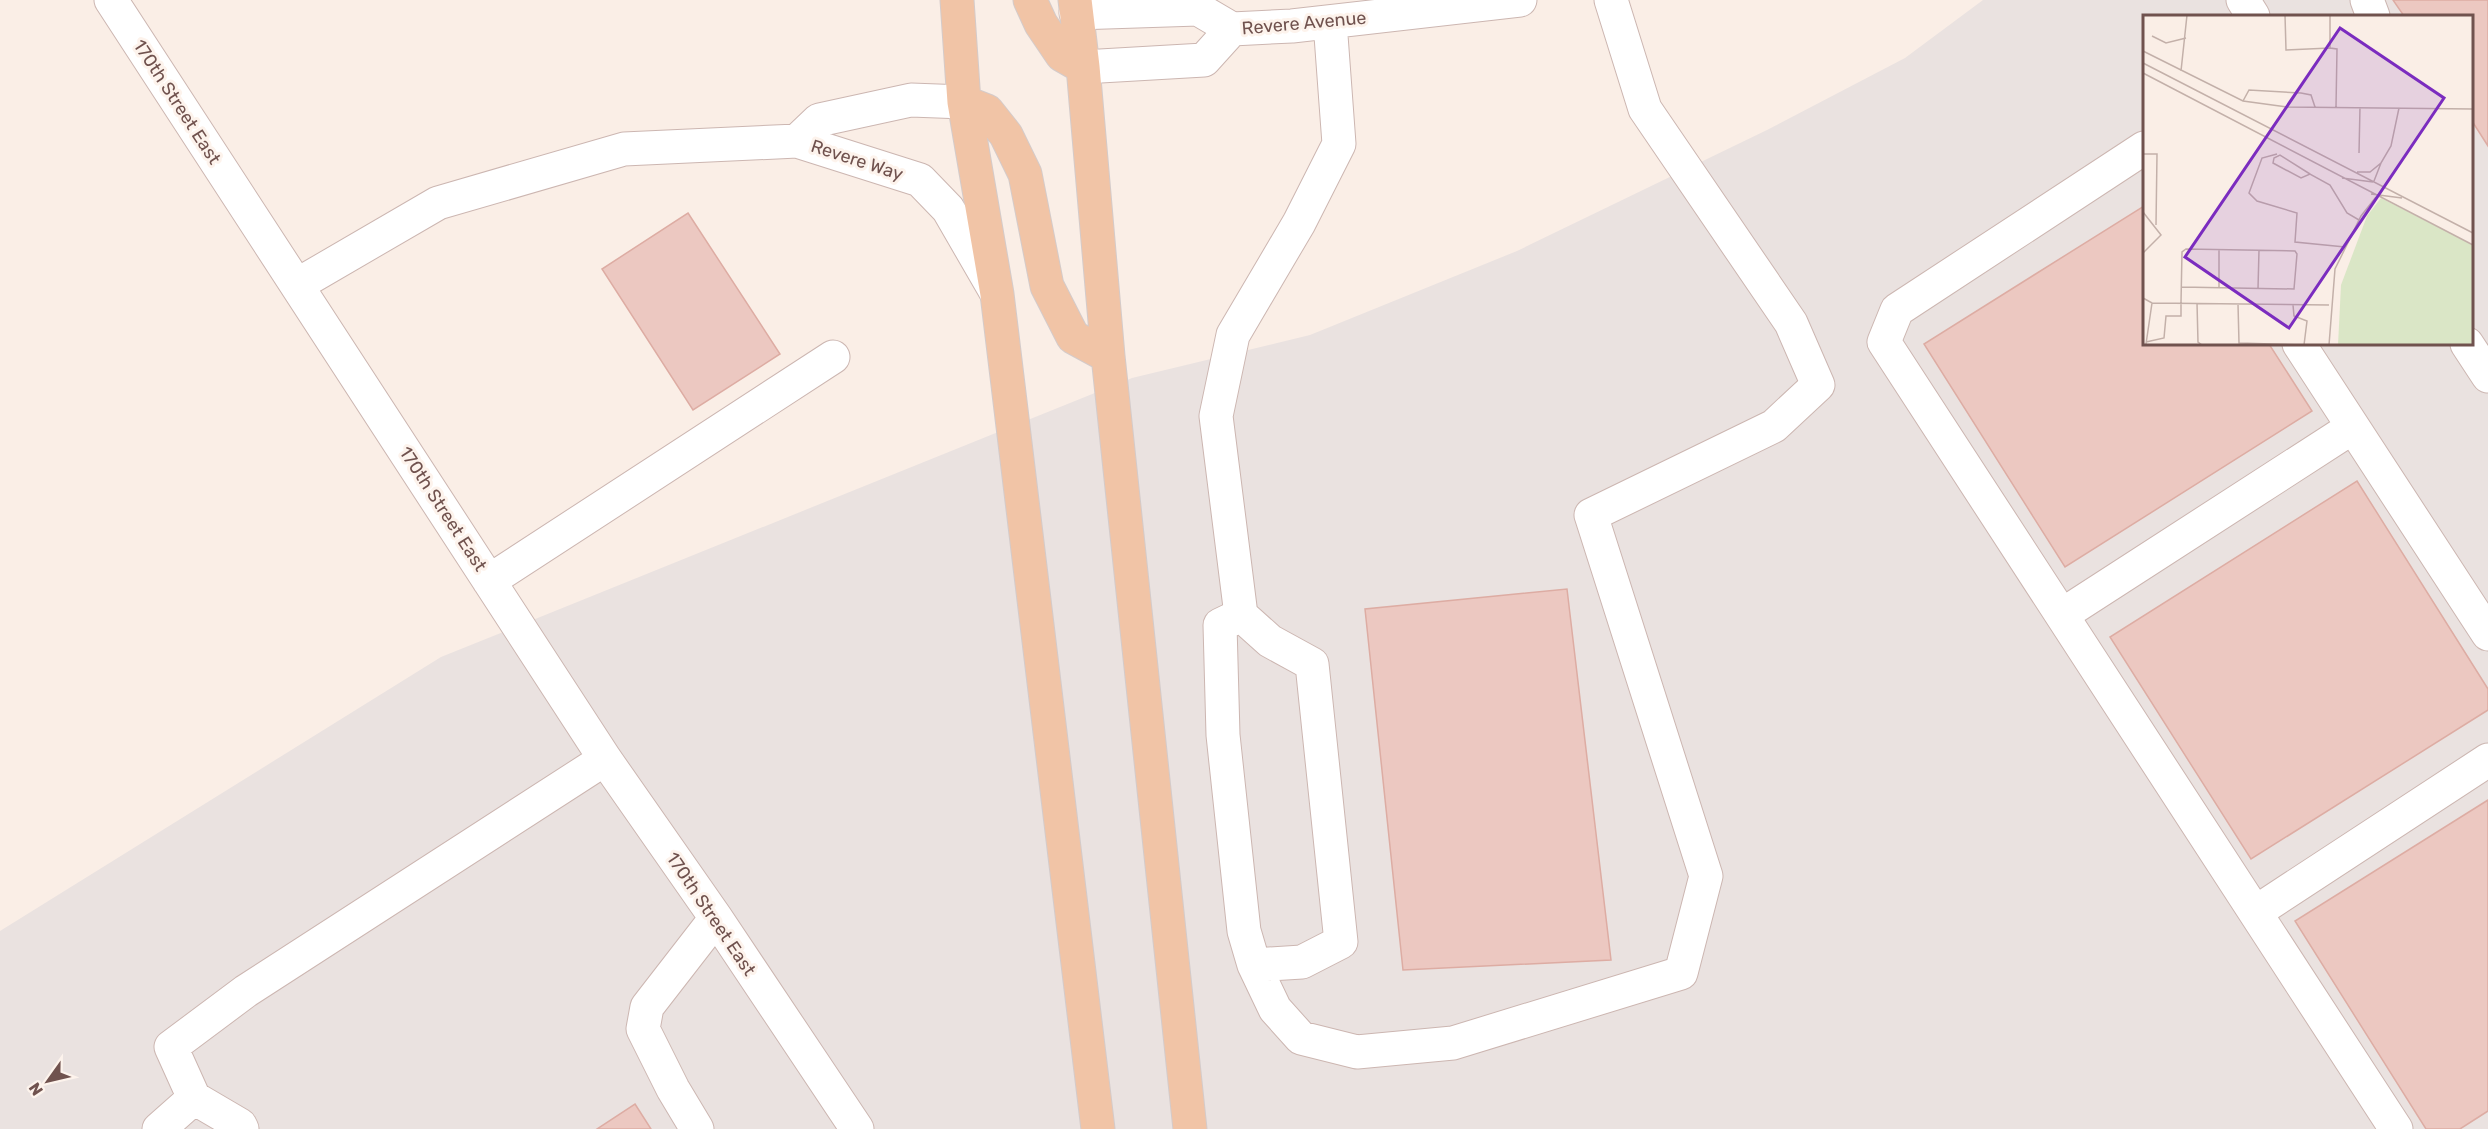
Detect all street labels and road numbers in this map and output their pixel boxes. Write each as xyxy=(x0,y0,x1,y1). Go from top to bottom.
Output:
street label: Revere Avenue xyxy=(1241,7,1367,39)
street label: 170th Street East xyxy=(128,36,226,168)
street label: Revere Way xyxy=(808,135,906,185)
street label: 170th Street East xyxy=(394,443,492,575)
street label: 170th Street East xyxy=(662,848,760,980)

